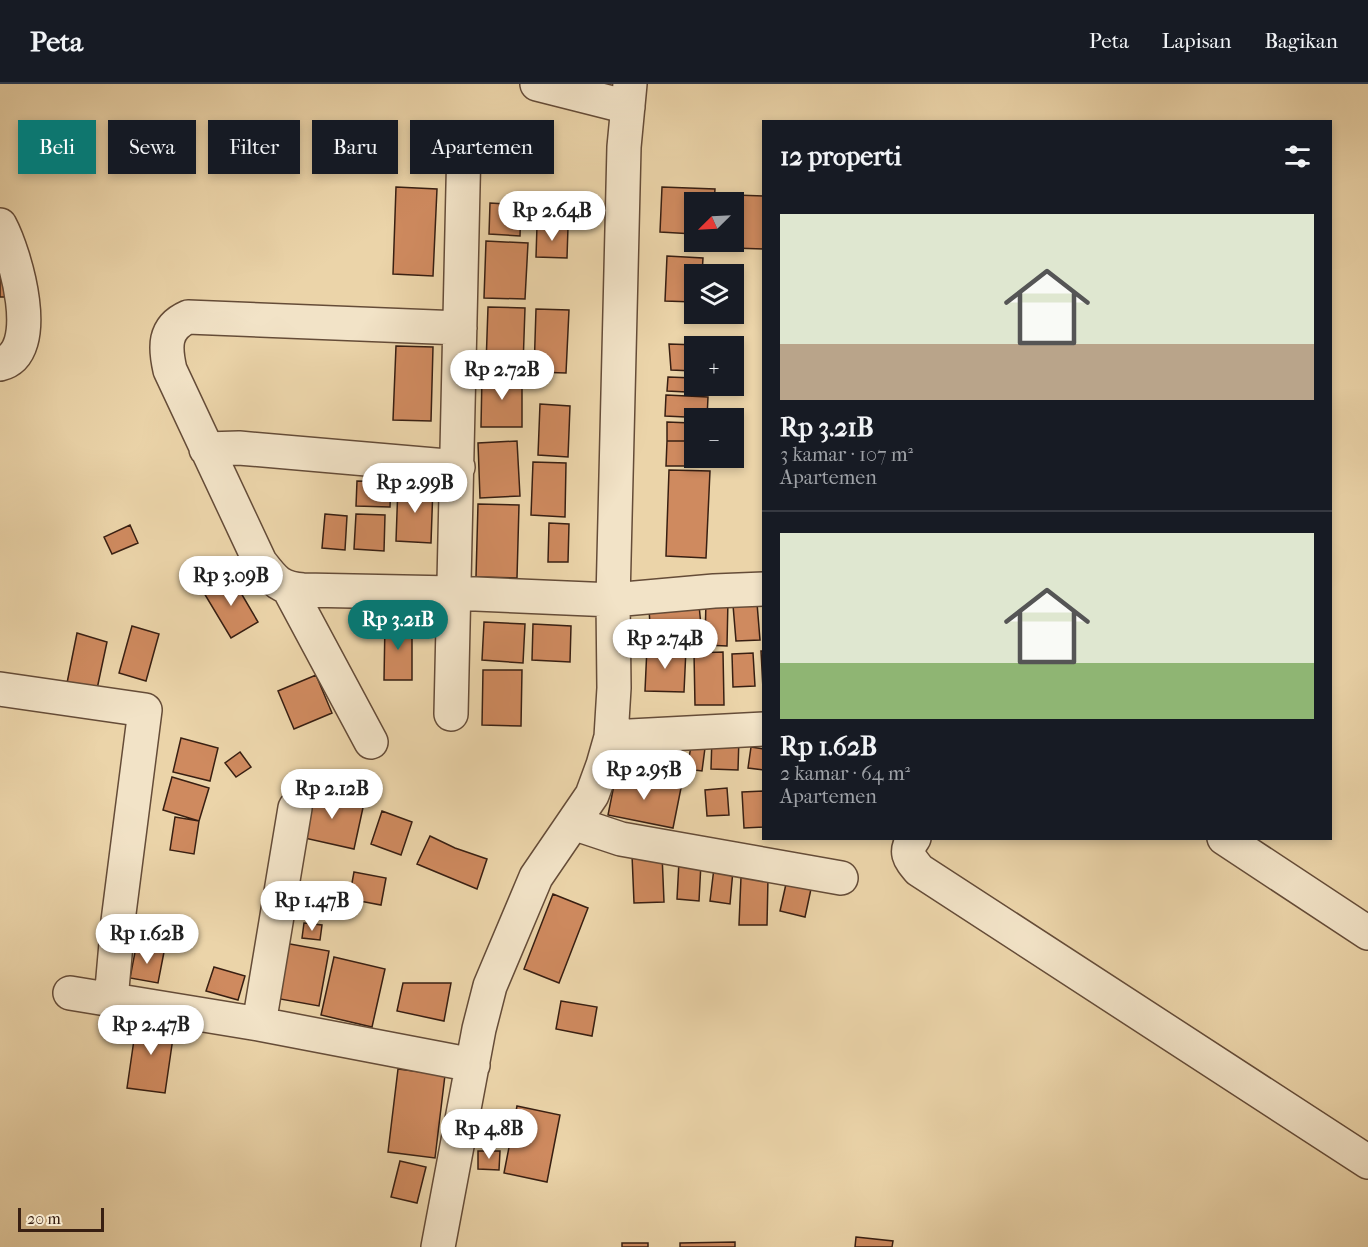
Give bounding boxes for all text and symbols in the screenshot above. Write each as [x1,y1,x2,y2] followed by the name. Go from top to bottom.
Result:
[30,25,83,58] text: Peta
[1089,29,1129,53] text: Peta
[1162,29,1231,53] text: Lapisan
[1264,29,1338,53] text: Bagikan
[18,120,96,174] chip: Beli
[108,120,196,174] chip: Sewa
[208,120,300,174] chip: Filter
[312,120,398,174] chip: Baru
[410,120,554,174] chip: Apartemen
[1281,140,1314,173] icon: filters
[780,141,901,172] text: 12 properti
[490,191,614,242] pin: Rp 2.64B
[684,192,744,252] north arrow
[684,192,744,468] map controls
[512,199,592,222] text: Rp 2.64B
[993,253,1101,361] icon: home
[684,264,744,324] button: layers
[684,336,744,396] button: +
[440,350,564,401] pin: Rp 2.72B
[464,358,540,381] text: Rp 2.72B
[684,408,744,468] button: −
[780,412,874,443] text: Rp 3.21B
[780,443,913,466] text: 3 kamar · 107 m²
[353,463,477,514] pin: Rp 2.99B
[780,466,877,489] text: Apartemen
[376,471,454,494] text: Rp 2.99B
[169,556,293,607] pin: Rp 3.09B
[193,564,269,587] text: Rp 3.09B
[993,572,1101,680] icon: home
[336,600,460,651] pin: Rp 3.21B
[362,608,434,631] text: Rp 3.21B
[603,619,727,670] pin: Rp 2.74B
[627,627,703,650] text: Rp 2.74B
[780,731,877,762] text: Rp 1.62B
[582,750,706,801] pin: Rp 2.95B
[606,758,682,781] text: Rp 2.95B
[780,762,910,785] text: 2 kamar · 64 m²
[270,769,394,820] pin: Rp 2.12B
[295,777,369,800] text: Rp 2.12B
[780,785,877,808] text: Apartemen
[250,881,374,932] pin: Rp 1.47B
[274,889,350,912] text: Rp 1.47B
[85,914,209,965] pin: Rp 1.62B
[110,922,184,945] text: Rp 1.62B
[89,1005,213,1056] pin: Rp 2.47B
[112,1013,190,1036] text: Rp 2.47B
[434,1109,544,1160] pin: Rp 4.8B
[455,1117,523,1140] text: Rp 4.8B
[18,1205,104,1232] scale bar
[27,1209,61,1228] text: 20 m

